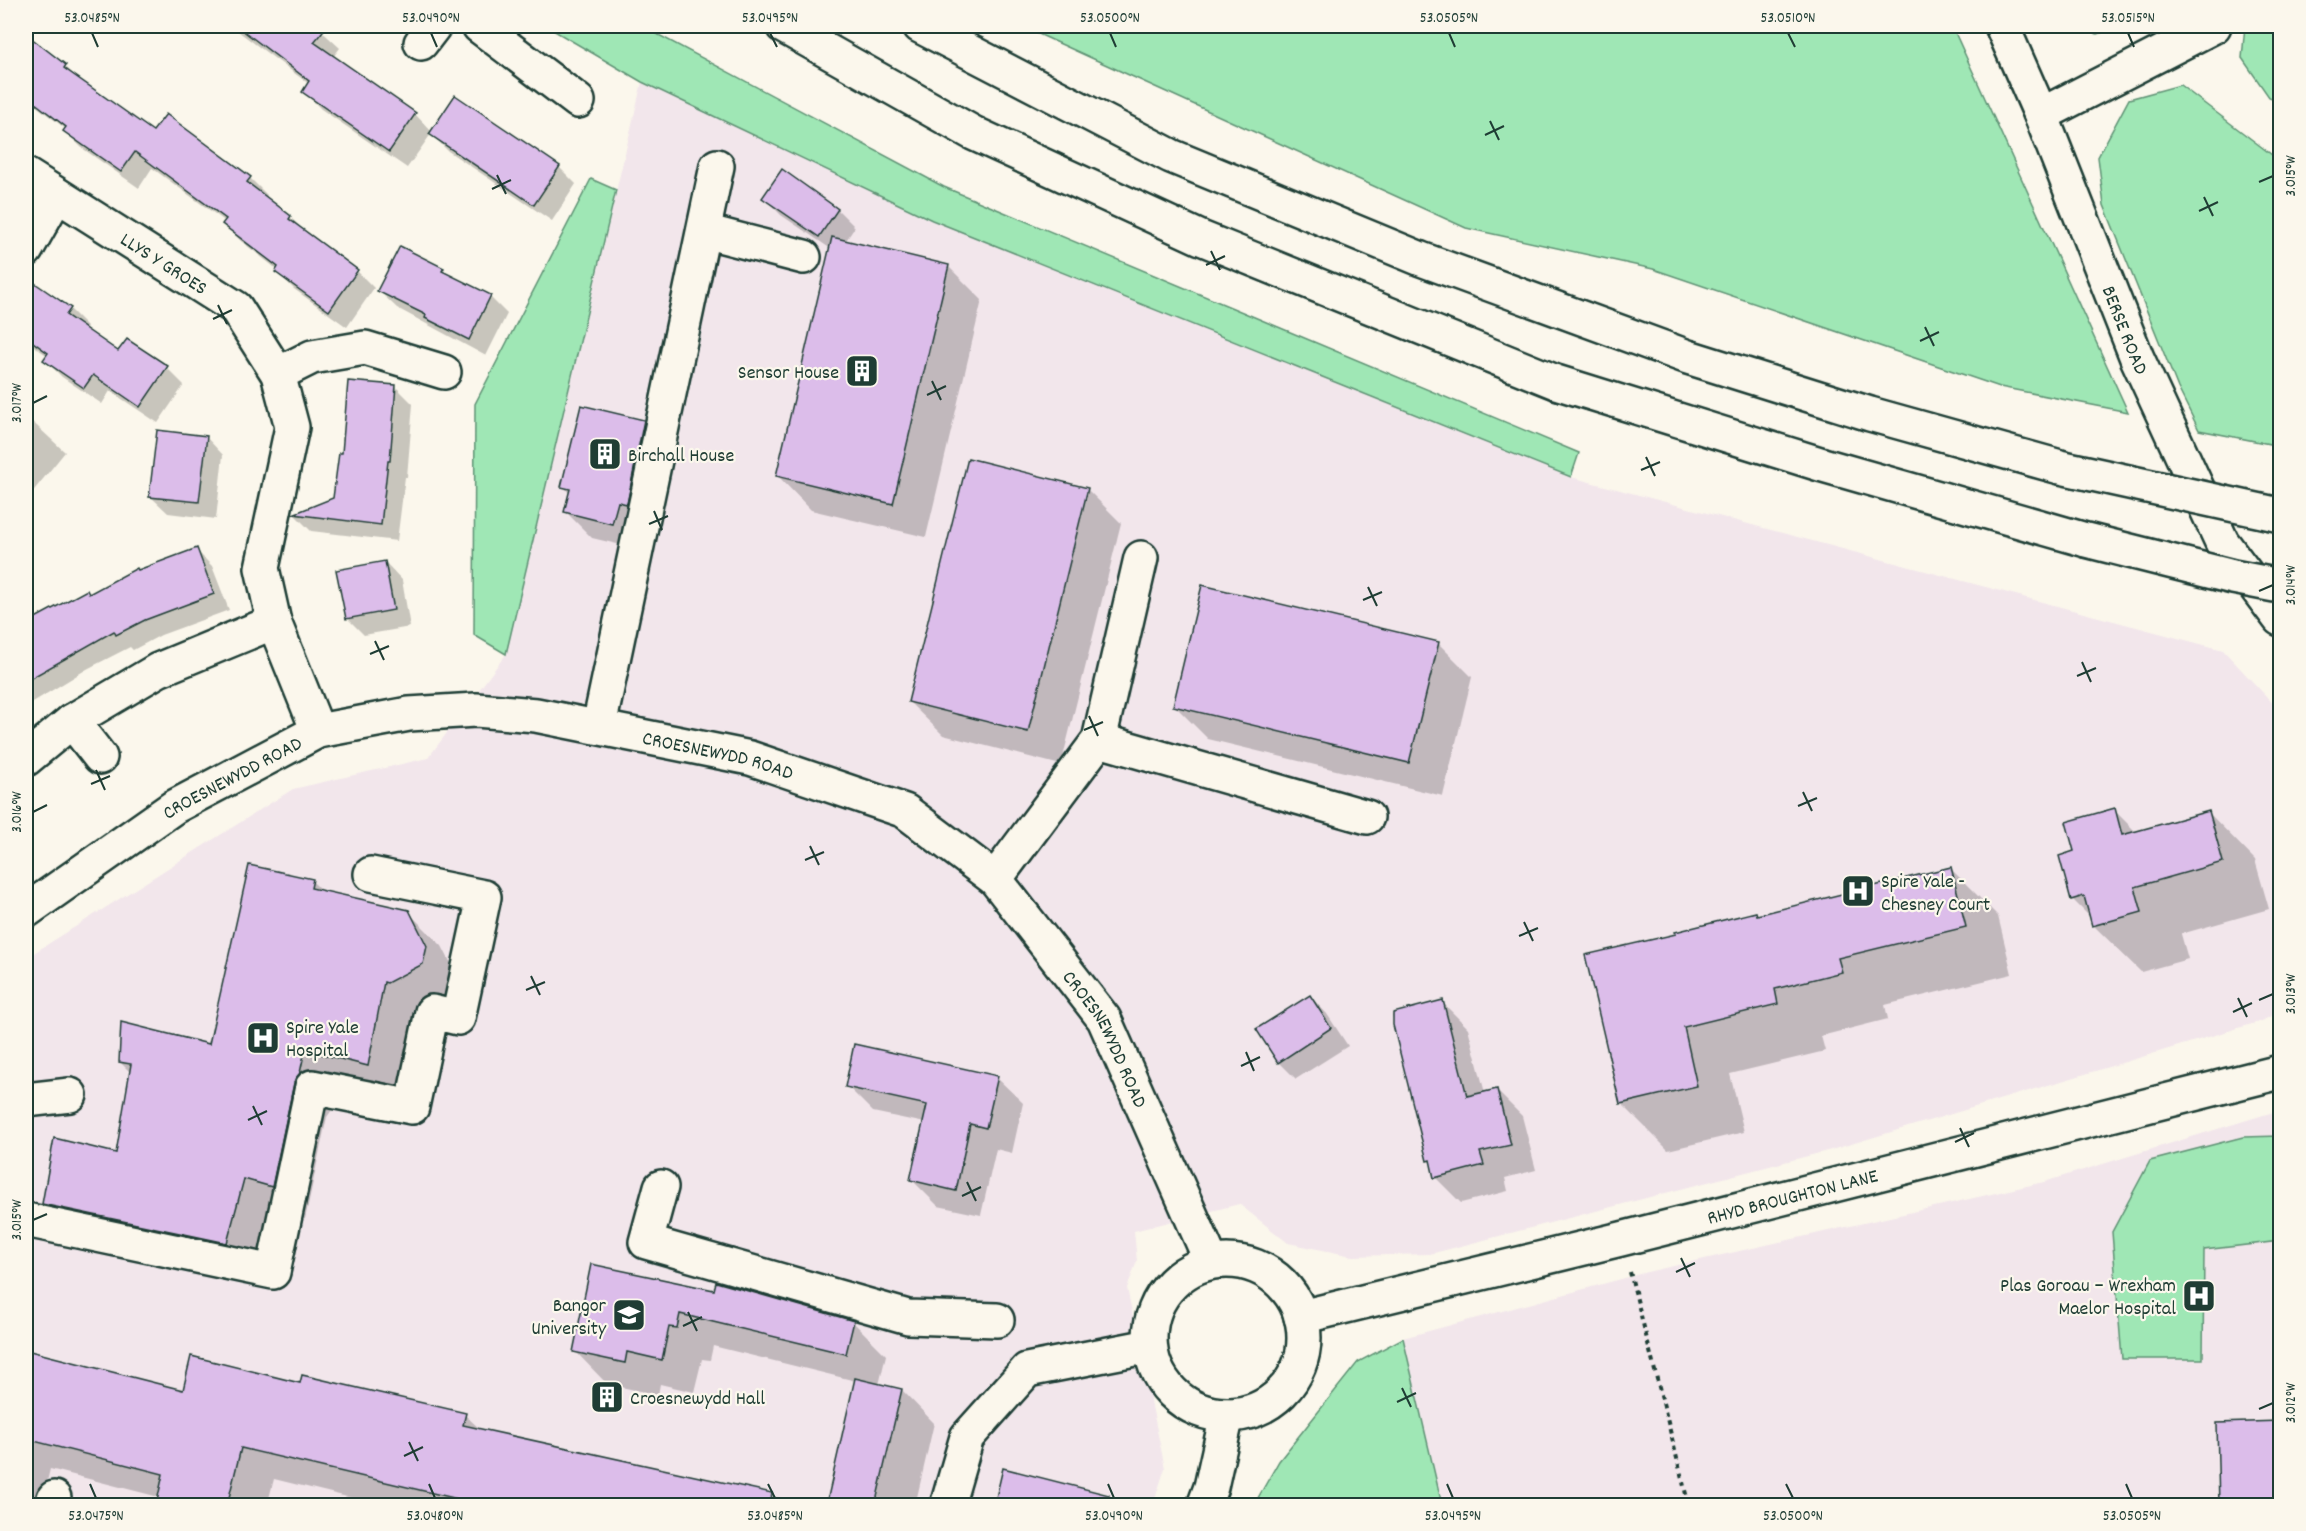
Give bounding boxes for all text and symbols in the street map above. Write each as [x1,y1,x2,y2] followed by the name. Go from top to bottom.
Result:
[64,8,120,30] text: 53.0485°N
[402,8,460,30] text: 53.0490°N
[742,8,798,30] text: 53.0495°N
[1080,8,1140,30] text: 53.0500°N
[1420,8,1478,30] text: 53.0505°N
[1761,8,1815,30] text: 53.0510°N
[2101,8,2155,30] text: 53.0515°N
[2281,155,2303,196] text: 3.015°W
[114,227,212,303] street label: LLYS Y GROES
[2093,282,2154,380] street label: BERSE ROAD
[844,353,880,389] building icon: Sensor House
[738,360,839,388] place label: Sensor House
[7,383,29,423] text: 3.017°W
[587,436,623,472] building icon: Birchall House
[628,443,734,471] place label: Birchall House
[2281,564,2303,605] text: 3.014°W
[640,726,797,789] street label: CROESNEWYDD ROAD
[158,731,308,828] street label: CROESNEWYDD ROAD
[7,791,29,833] text: 3.016°W
[1881,869,1990,920] place label: Spire Yale - Chesney Court
[1840,873,1876,909] hospital icon: Spire Yale - Chesney Court
[1054,966,1153,1113] street label: CROESNEWYDD ROAD
[2281,973,2303,1014] text: 3.013°W
[286,1015,359,1066] place label: Spire Yale Hospital
[245,1020,281,1056] hospital icon: Spire Yale Hospital
[1705,1163,1881,1234] street label: RHYD BROUGHTON LANE
[7,1199,29,1240] text: 3.015°W
[2000,1273,2176,1324] place label: Plas Goroau – Wrexham Maelor Hospital
[2181,1278,2217,1314] hospital icon: Plas Goroau – Wrexham Maelor Hospital
[531,1293,607,1344] place label: Bangor University
[611,1297,647,1333] school or university icon: Bangor University
[589,1379,625,1415] building icon: Croesnewydd Hall
[2281,1382,2303,1423] text: 3.012°W
[630,1386,765,1414] place label: Croesnewydd Hall
[68,1506,124,1528] text: 53.0475°N
[407,1506,463,1528] text: 53.0480°N
[747,1506,803,1528] text: 53.0485°N
[1085,1506,1143,1528] text: 53.0490°N
[1425,1506,1481,1528] text: 53.0495°N
[1763,1506,1823,1528] text: 53.0500°N
[2103,1506,2161,1528] text: 53.0505°N

